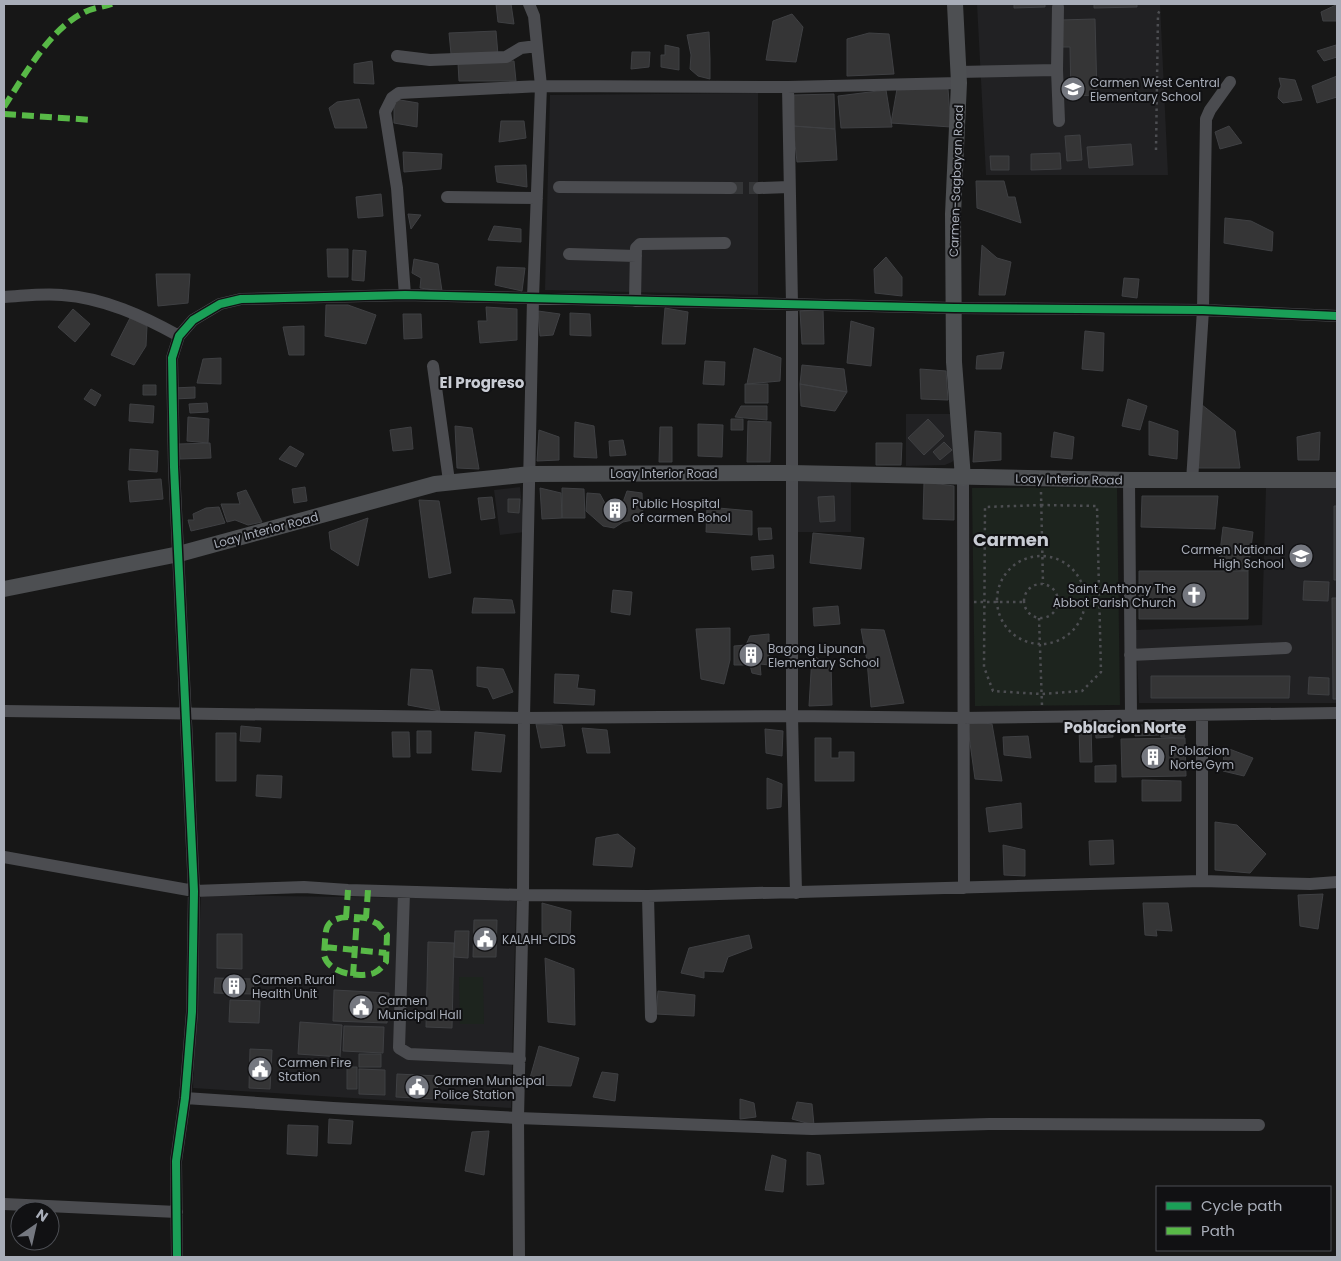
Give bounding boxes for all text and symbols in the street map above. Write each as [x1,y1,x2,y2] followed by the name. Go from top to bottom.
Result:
[1090,74,1220,105] place label: Carmen West Central Elementary School
[1060,76,1086,102] school or university icon: Carmen West Central Elementary School
[945,105,967,257] street label: Carmen-Sagbayan Road
[440,372,525,393] district label: El Progreso
[610,465,718,482] street label: Loay Interior Road
[1015,470,1123,488] street label: Loay Interior Road
[632,495,731,526] place label: Public Hospital of carmen Bohol
[602,497,628,523] building icon: Public Hospital of carmen Bohol
[212,508,320,552] street label: Loay Interior Road
[973,527,1049,552] district label: Carmen
[1181,541,1284,572] place label: Carmen National High School
[1288,543,1314,569] school or university icon: Carmen National High School
[1053,580,1176,611] place label: Saint Anthony The Abbot Parish Church
[1181,582,1207,608] church icon: Saint Anthony The Abbot Parish Church
[768,640,879,671] place label: Bagong Lipunan Elementary School
[738,642,764,668] building icon: Bagong Lipunan Elementary School
[1064,717,1186,738] district label: Poblacion Norte
[1170,742,1234,773] place label: Poblacion Norte Gym
[1140,744,1166,770] building icon: Poblacion Norte Gym
[472,926,498,952] public building icon: KALAHI-CIDS
[502,931,576,948] place label: KALAHI-CIDS
[252,971,335,1002] place label: Carmen Rural Health Unit
[221,973,247,999] building icon: Carmen Rural Health Unit
[378,992,462,1023] place label: Carmen Municipal Hall
[348,994,374,1020] public building icon: Carmen Municipal Hall
[278,1054,351,1085] place label: Carmen Fire Station
[247,1056,273,1082] public building icon: Carmen Fire Station
[434,1072,545,1103] place label: Carmen Municipal Police Station
[404,1074,430,1100] public building icon: Carmen Municipal Police Station
[1156,1186,1331,1251] legend
[1201,1195,1282,1216] text: Cycle path
[10,1201,60,1251] north arrow
[32,1204,52,1226] text: N
[1201,1220,1235,1241] text: Path

